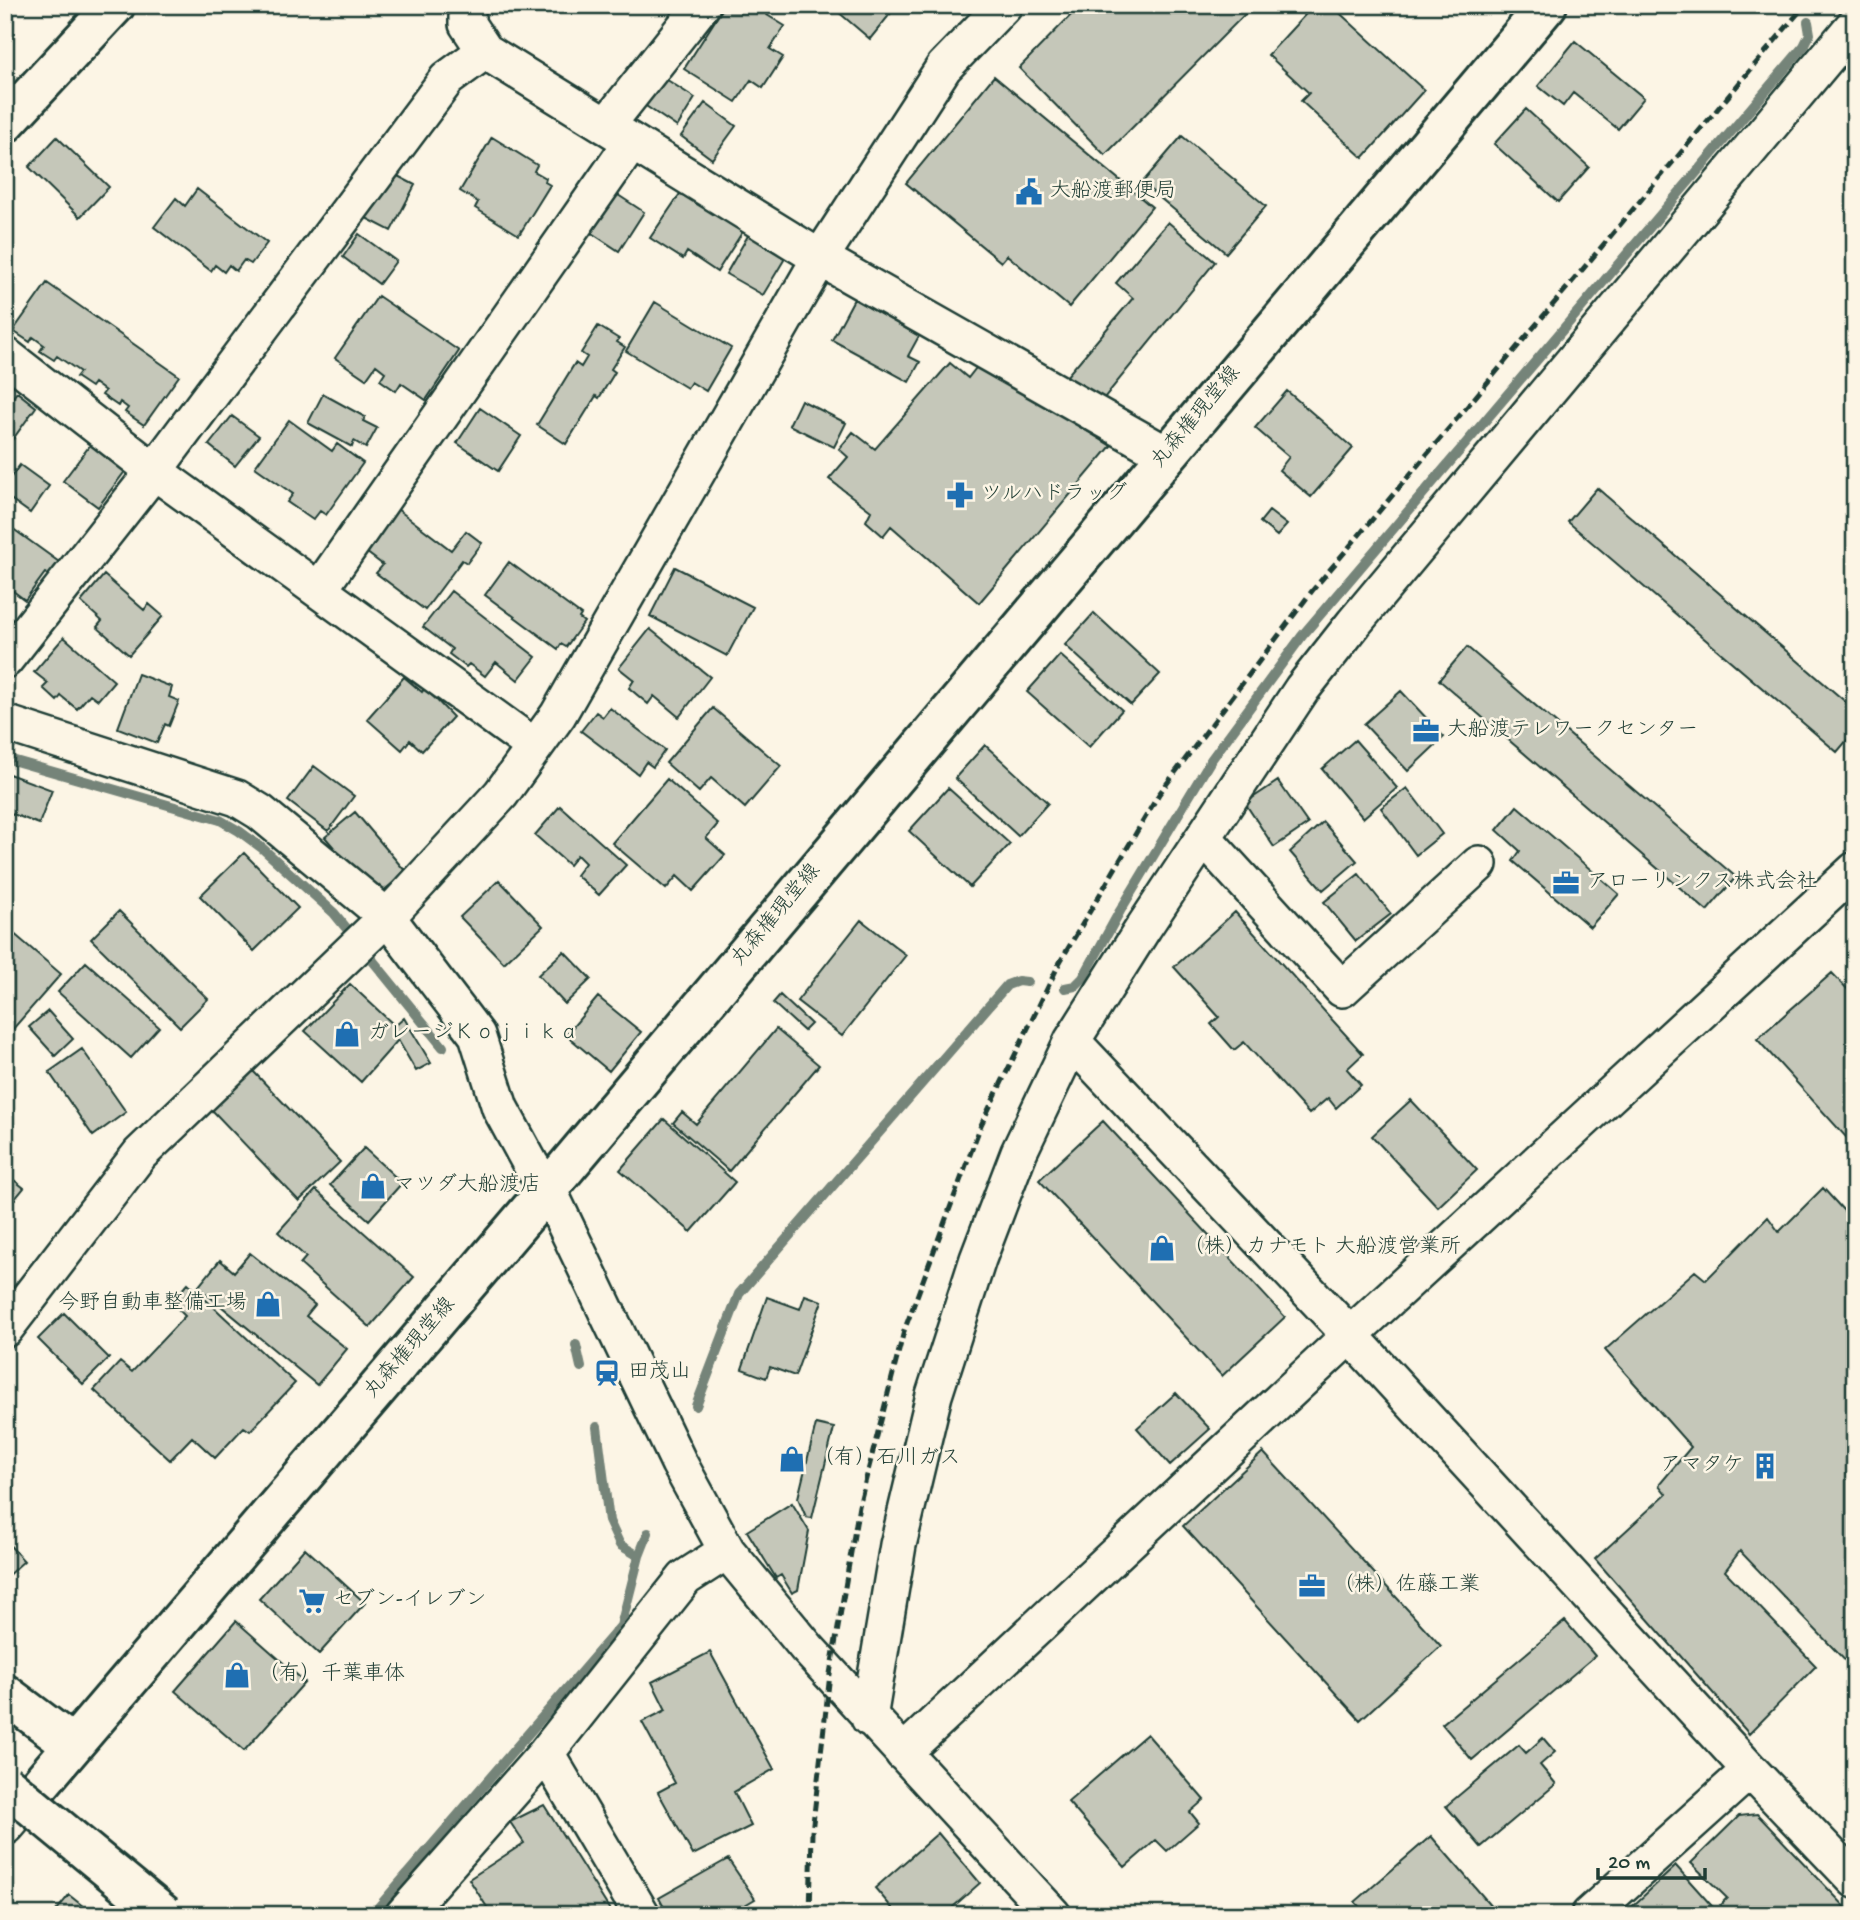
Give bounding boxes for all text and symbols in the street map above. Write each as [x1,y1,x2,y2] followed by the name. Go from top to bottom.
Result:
[1014,177,1044,207] public building icon: 大船渡郵便局
[1050,179,1176,205] place label: 大船渡郵便局
[1145,360,1247,474] street label: 丸森権現堂線
[945,480,975,510] pharmacy icon: ツルハドラッグ
[981,482,1127,508] place label: ツルハドラッグ
[1411,716,1441,746] office icon: 大船渡テレワークセンター
[1447,718,1698,744] place label: 大船渡テレワークセンター
[725,858,827,972] street label: 丸森権現堂線
[1551,868,1581,898] office icon: アローリンクス株式会社
[1587,869,1818,896] place label: アローリンクス株式会社
[332,1019,362,1049] shop icon: ガレージＫｏｊｉｋａ
[368,1022,579,1047] place label: ガレージＫｏｊｉｋａ
[358,1171,388,1201] shop icon: マツダ大船渡店
[394,1172,541,1199] place label: マツダ大船渡店
[1147,1233,1177,1263] shop icon: （株）カナモト 大船渡営業所
[1183,1235,1461,1261] place label: （株）カナモト 大船渡営業所
[253,1289,283,1319] shop icon: 今野自動車整備工場
[58,1290,247,1317] place label: 今野自動車整備工場
[359,1292,462,1405] street label: 丸森権現堂線
[592,1358,622,1388] station icon: 田茂山
[628,1360,691,1386] place label: 田茂山
[777,1444,807,1474] shop icon: （有）石川ガス
[813,1445,960,1472] place label: （有）石川ガス
[1750,1451,1780,1481] building icon: アマタケ
[1660,1454,1744,1479] place label: アマタケ
[1297,1571,1327,1601] office icon: （株）佐藤工業
[1333,1572,1480,1599] place label: （株）佐藤工業
[297,1586,327,1616] supermarket icon: セブン-イレブン
[333,1588,487,1614] place label: セブン-イレブン
[222,1660,252,1690] shop icon: （有）千葉車体
[258,1661,405,1688] place label: （有）千葉車体
[1598,1836,1704,1880] scale bar
[1608,1852,1650,1877] text: 20 m

